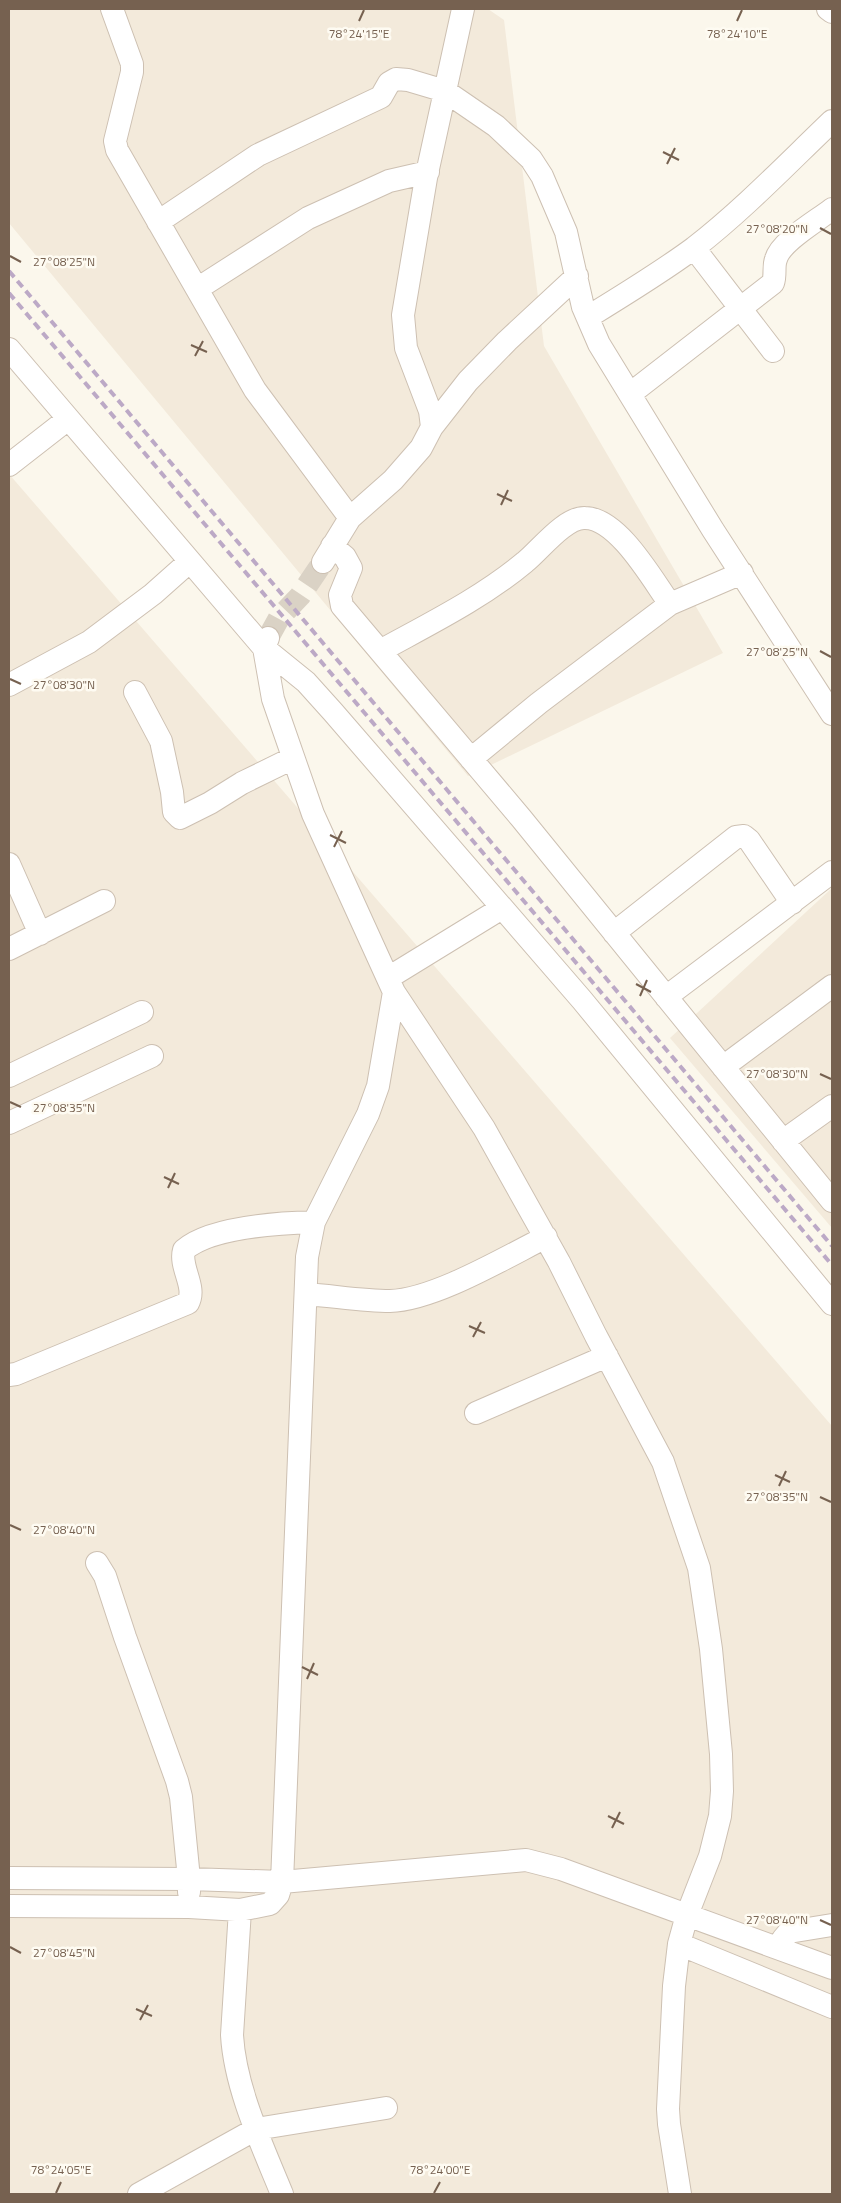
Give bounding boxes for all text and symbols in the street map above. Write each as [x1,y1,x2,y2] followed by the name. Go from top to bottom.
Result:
[329,24,390,43] text: 78°24'15"E
[707,24,768,43] text: 78°24'10"E
[746,219,808,238] text: 27°08'20"N
[33,252,95,271] text: 27°08'25"N
[746,642,808,661] text: 27°08'25"N
[33,675,95,694] text: 27°08'30"N
[746,1064,808,1083] text: 27°08'30"N
[33,1098,95,1117] text: 27°08'35"N
[746,1487,808,1506] text: 27°08'35"N
[33,1520,95,1539] text: 27°08'40"N
[746,1910,808,1929] text: 27°08'40"N
[33,1943,95,1962] text: 27°08'45"N
[31,2160,92,2179] text: 78°24'05"E
[410,2160,471,2179] text: 78°24'00"E

